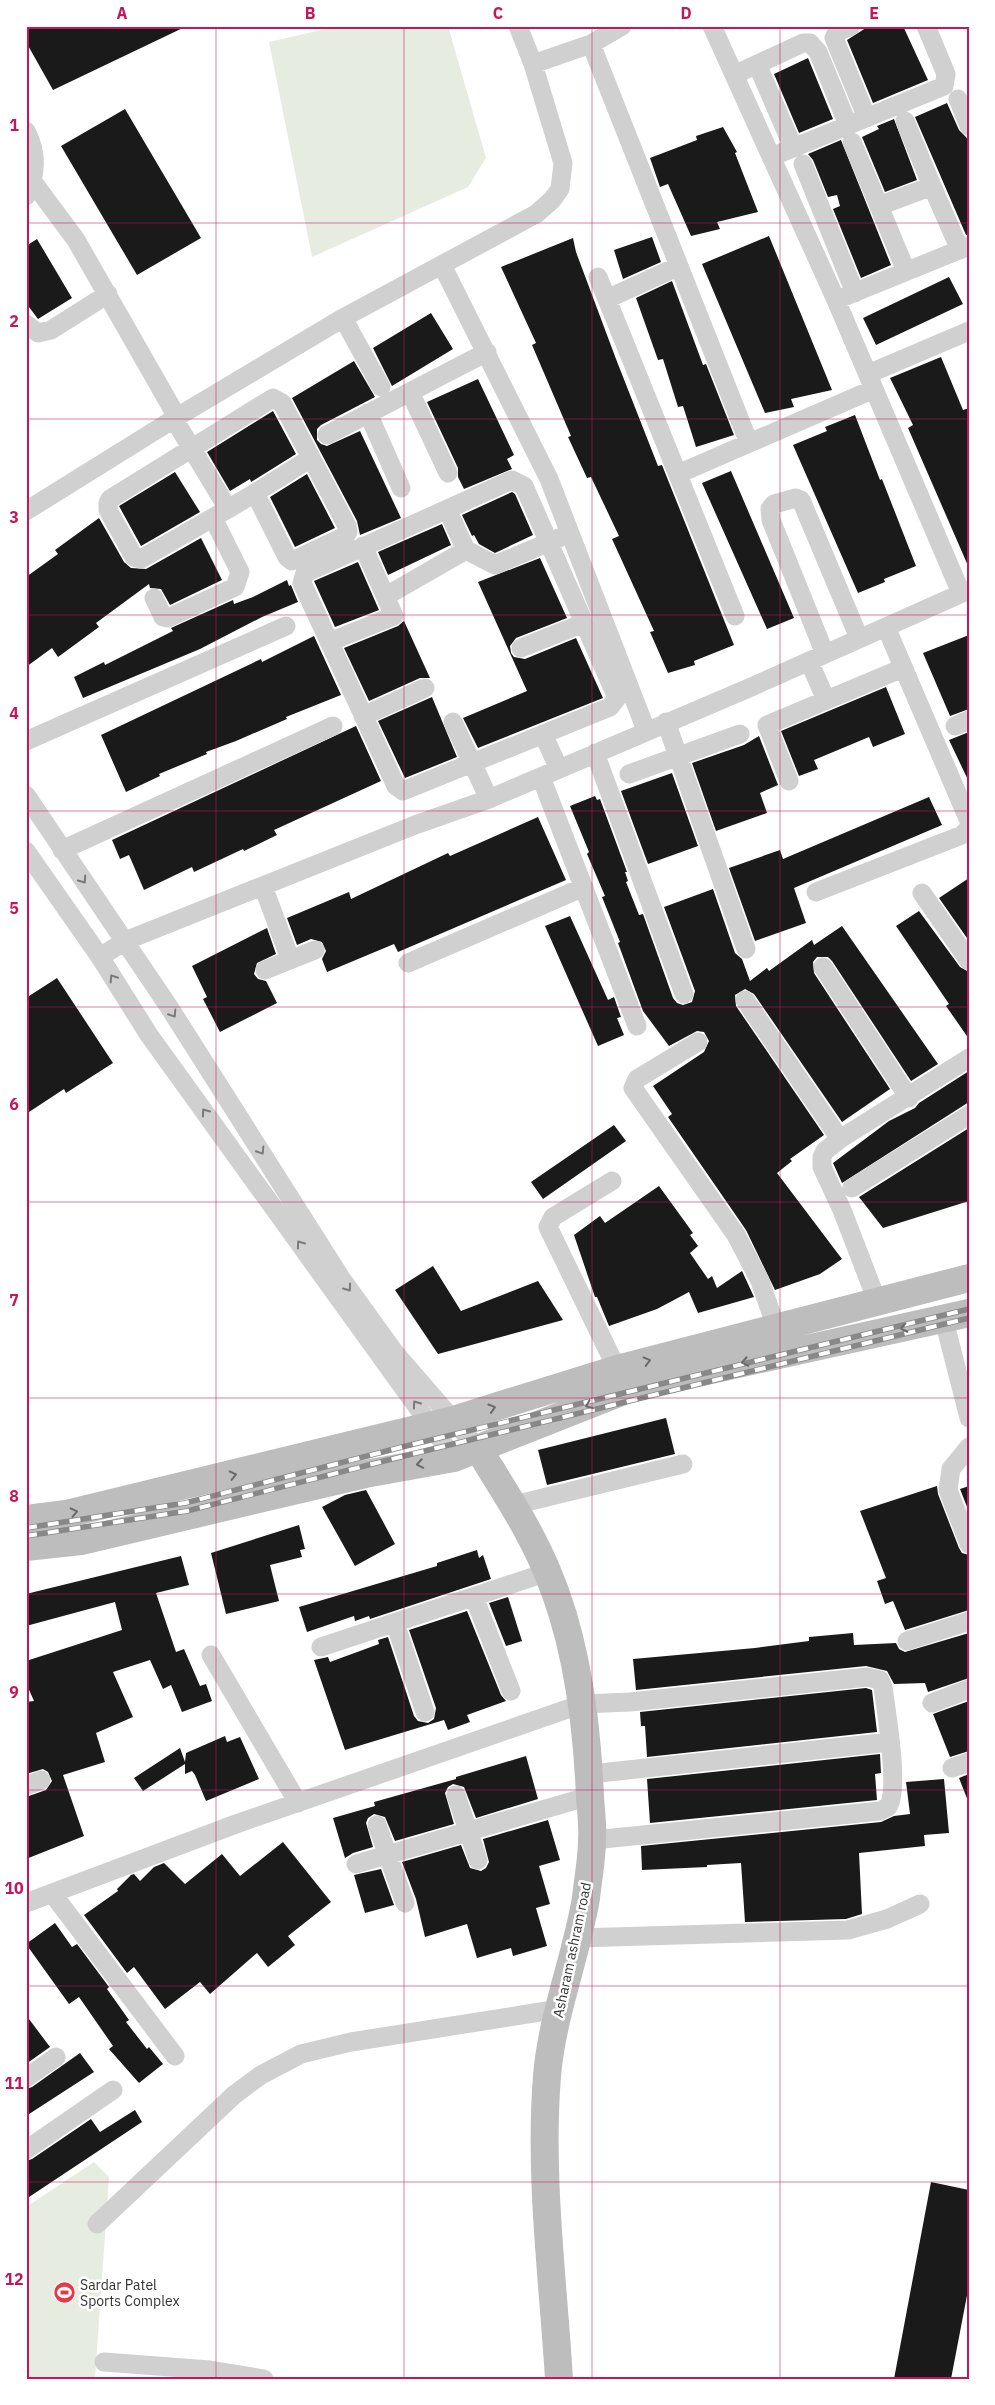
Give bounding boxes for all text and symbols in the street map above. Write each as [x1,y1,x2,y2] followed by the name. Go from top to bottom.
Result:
[117,3,128,23] text: A
[305,3,316,23] text: B
[493,3,503,23] text: C
[680,3,692,23] text: D
[869,3,879,23] text: E
[9,115,19,135] text: 1
[9,311,19,331] text: 2
[9,507,19,527] text: 3
[9,703,19,723] text: 4
[77,874,86,883] one-way arrow
[9,898,19,918] text: 5
[110,975,120,984] one-way arrow
[167,1009,177,1018] one-way arrow
[9,1094,19,1114] text: 6
[202,1108,211,1118] one-way arrow
[254,1146,264,1155] one-way arrow
[297,1240,306,1250] one-way arrow
[343,1282,351,1291] one-way arrow
[9,1290,19,1310] text: 7
[900,1322,909,1333] one-way arrow
[643,1357,651,1367] one-way arrow
[741,1357,750,1367] one-way arrow
[585,1399,594,1409] one-way arrow
[413,1400,422,1410] one-way arrow
[487,1404,495,1414] one-way arrow
[415,1459,424,1469] one-way arrow
[228,1470,237,1481] one-way arrow
[9,1486,19,1506] text: 8
[70,1507,79,1518] one-way arrow
[9,1682,19,1702] text: 9
[4,1878,24,1898] text: 10
[549,1881,595,2019] street label: Asharam ashram road
[4,2073,24,2093] text: 11
[4,2269,24,2289] text: 12
[80,2276,180,2310] place label: Sardar Patel Sports Complex
[52,2281,76,2305] sports icon: Sardar Patel Sports Complex

